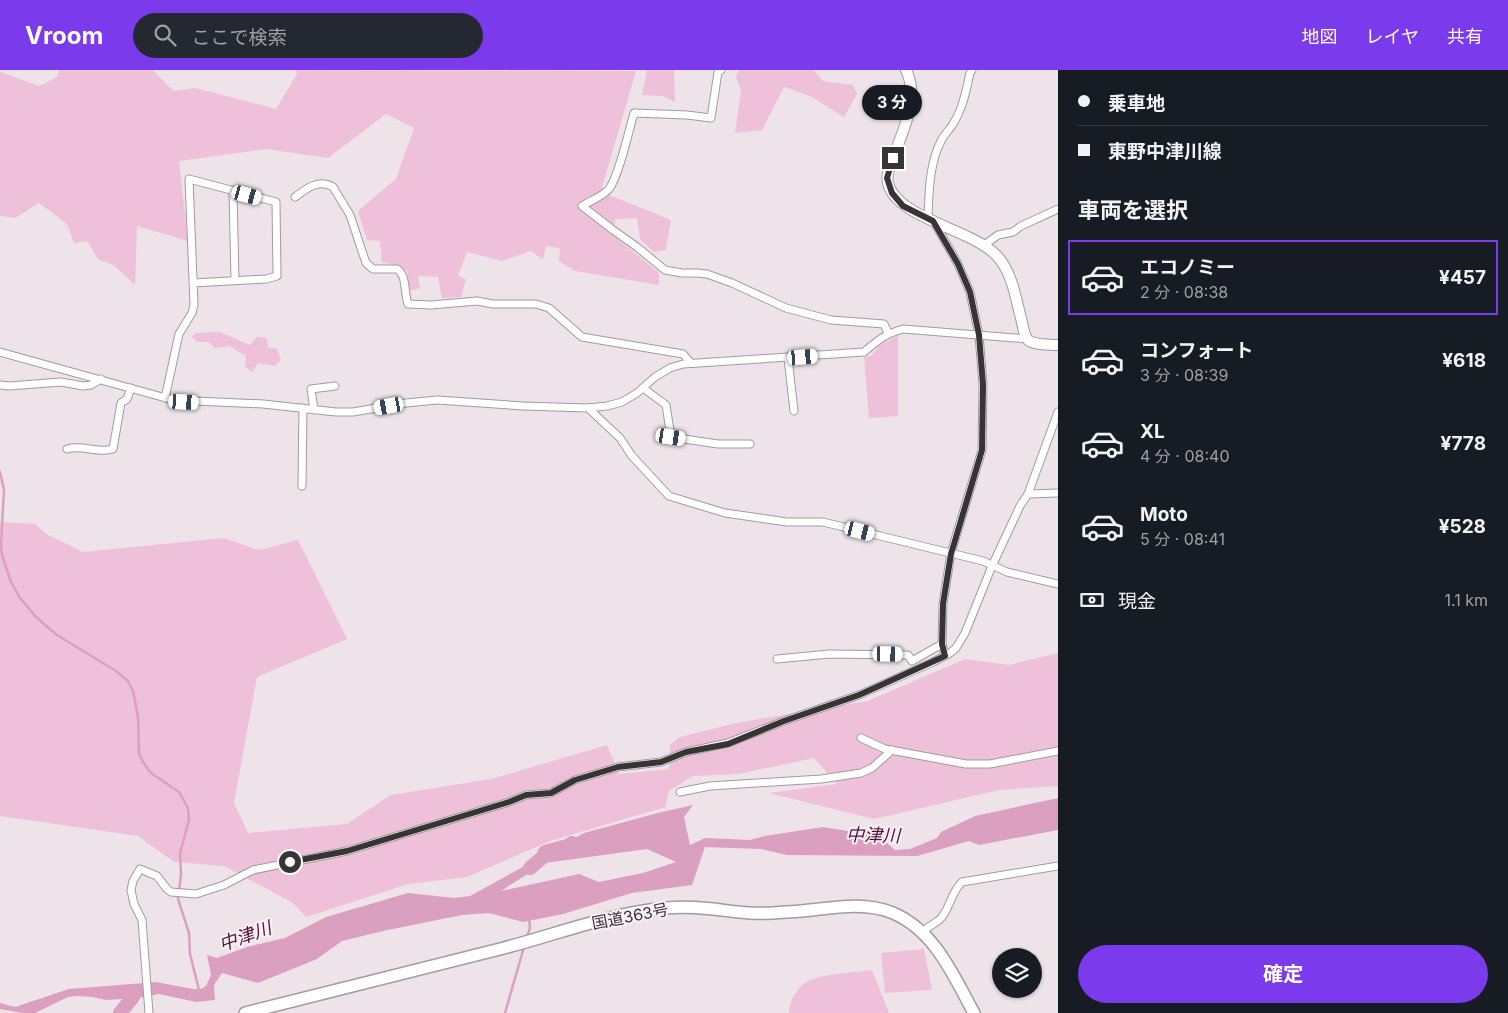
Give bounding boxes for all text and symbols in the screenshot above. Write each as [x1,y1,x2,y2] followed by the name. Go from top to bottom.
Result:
[133,13,483,58] search box
[25,21,103,50] text: Vroom
[151,21,179,49] icon: search
[191,26,286,49] text: ここで検索
[1302,26,1338,47] text: 地図
[1366,26,1419,47] text: レイヤ
[1447,26,1483,47] text: 共有
[863,86,923,121] callout: 3 分
[877,92,907,112] text: 3 分
[1108,92,1165,115] text: 乗車地
[1108,140,1222,163] text: 東野中津川線
[882,147,904,169] route end
[230,184,263,206] car
[1078,197,1188,223] text: 車両を選択
[1080,255,1125,300] icon: car
[1140,256,1235,279] text: エコノミー
[1439,266,1486,289] text: ¥457
[1140,282,1228,302] text: 2 分 · 08:38
[1080,338,1125,383] icon: car
[1140,339,1253,362] text: コンフォート
[787,348,818,366] car
[1442,349,1486,372] text: ¥618
[1140,365,1228,385] text: 3 分 · 08:39
[168,394,199,410] car
[372,396,405,416] car
[1140,420,1165,443] text: XL
[1080,421,1125,466] icon: car
[655,427,686,447] car
[1441,432,1486,455] text: ¥778
[1140,446,1229,466] text: 4 分 · 08:40
[1140,503,1188,526] text: Moto
[1080,504,1125,549] icon: car
[1439,515,1486,538] text: ¥528
[843,520,876,542] car
[1140,529,1225,549] text: 5 分 · 08:41
[1078,586,1106,614] icon: cash
[1118,590,1156,613] text: 現金
[1444,590,1488,610] text: 1.1 km
[872,646,903,662] car
[846,824,902,846] water label: 中津川
[279,851,301,873] route start
[590,899,670,933] street label: 国道363号
[216,916,276,955] water label: 中津川
[1078,945,1488,1003] button: 確定
[992,948,1042,998] map controls
[992,948,1042,998] button: layers

